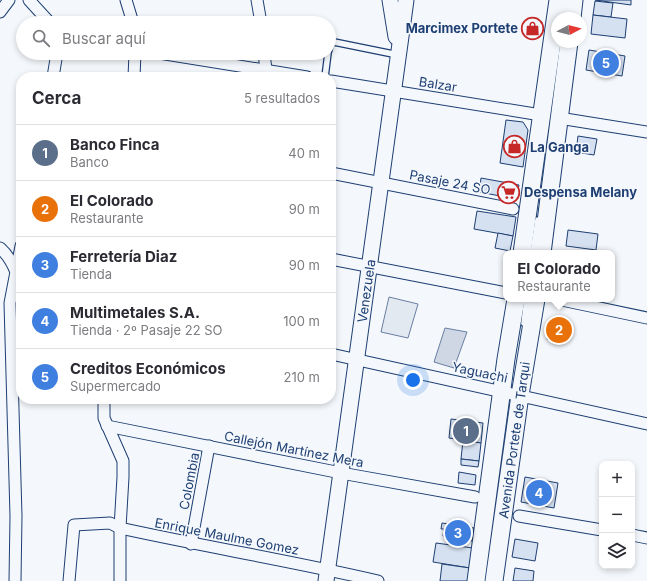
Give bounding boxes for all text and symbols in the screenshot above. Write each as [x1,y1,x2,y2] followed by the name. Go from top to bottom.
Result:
[551,12,587,48] north arrow
[520,15,546,41] shop icon: Marcimex Portete
[16,16,336,60] search box
[406,20,518,36] place label: Marcimex Portete
[30,27,52,49] icon: search
[62,29,146,48] text: Buscar aquí
[593,48,619,78] pin: 5
[418,73,458,95] street label: Balzar
[32,88,81,108] text: Cerca
[244,90,320,106] text: 5 resultados
[501,134,527,160] shop icon: La Ganga
[70,135,159,154] text: Banco Finca
[530,139,589,155] place label: La Ganga
[42,145,48,161] text: 1
[288,145,320,161] text: 40 m
[70,154,109,170] text: Banco
[408,166,492,198] street label: Pasaje 24 SO
[496,179,522,205] supermarket icon: Despensa Melany
[524,184,637,200] place label: Despensa Melany
[70,191,154,210] text: El Colorado
[41,201,49,217] text: 2
[289,201,320,217] text: 90 m
[70,210,144,226] text: Restaurante
[70,247,177,266] text: Ferretería Diaz
[503,250,615,302] popup
[41,257,49,273] text: 3
[289,257,320,273] text: 90 m
[354,258,378,324] street label: Venezuela
[517,259,601,278] text: El Colorado
[70,266,112,282] text: Tienda
[517,278,591,294] text: Restaurante
[70,303,200,322] text: Multimetales S.A.
[41,313,49,329] text: 4
[283,313,320,329] text: 100 m
[546,315,572,345] pin: 2
[70,322,223,338] text: Tienda · 2º Pasaje 22 SO
[451,358,509,386] street label: Yaguachi
[70,359,226,378] text: Creditos Económicos
[495,361,533,519] street label: Avenida Portete de Tarqui
[41,369,49,385] text: 5
[284,369,320,385] text: 210 m
[403,370,423,390] your location
[70,378,161,394] text: Supermercado
[453,416,479,446] pin: 1
[223,428,365,470] street label: Callejón Martínez Mera
[176,451,202,511] street label: Colombia
[599,461,635,569] map controls
[599,461,635,497] button: +
[526,478,552,508] pin: 4
[599,497,635,533] button: −
[154,514,300,558] street label: Enrique Maulme Gomez
[445,518,471,548] pin: 3
[599,533,635,569] button: layers

